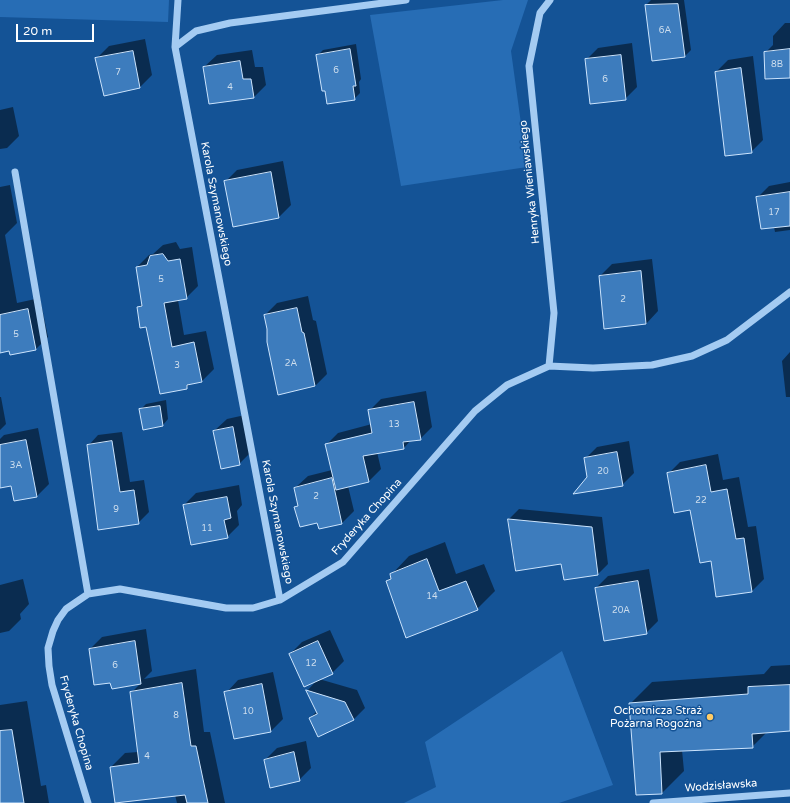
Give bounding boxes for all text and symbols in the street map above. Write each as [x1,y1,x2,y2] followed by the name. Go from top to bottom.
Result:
[18,16,96,42] scale bar
[23,24,52,38] text: 20 m
[659,26,671,36] house number: 6A
[771,60,783,70] house number: 8B
[333,66,339,76] house number: 6
[115,68,121,78] house number: 7
[602,75,608,85] house number: 6
[227,83,233,93] house number: 4
[517,120,543,244] street label: Henryka Wieniawskiego
[197,141,235,267] street label: Karola Szymanowskiego
[768,208,780,218] house number: 17
[158,275,164,285] house number: 5
[620,295,626,305] house number: 2
[13,330,19,340] house number: 5
[285,359,297,369] house number: 2A
[174,361,180,371] house number: 3
[388,420,400,430] house number: 13
[258,459,296,585] street label: Karola Szymanowskiego
[10,461,22,471] house number: 3A
[597,467,609,477] house number: 20
[329,476,405,558] street label: Fryderyka Chopina
[313,492,319,502] house number: 2
[695,496,707,506] house number: 22
[113,505,119,515] house number: 9
[201,524,213,534] house number: 11
[426,592,438,602] house number: 14
[612,606,630,616] house number: 20A
[305,659,317,669] house number: 12
[112,661,118,671] house number: 6
[56,674,96,772] street label: Fryderyka Chopina
[610,704,702,730] place label: Ochotnicza Straż Pożarna Rogoźna
[242,707,254,717] house number: 10
[173,711,179,721] house number: 8
[705,712,715,722] marker: Ochotnicza Straż Pożarna Rogoźna
[144,752,150,762] house number: 4
[684,777,758,795] street label: Wodzisławska

